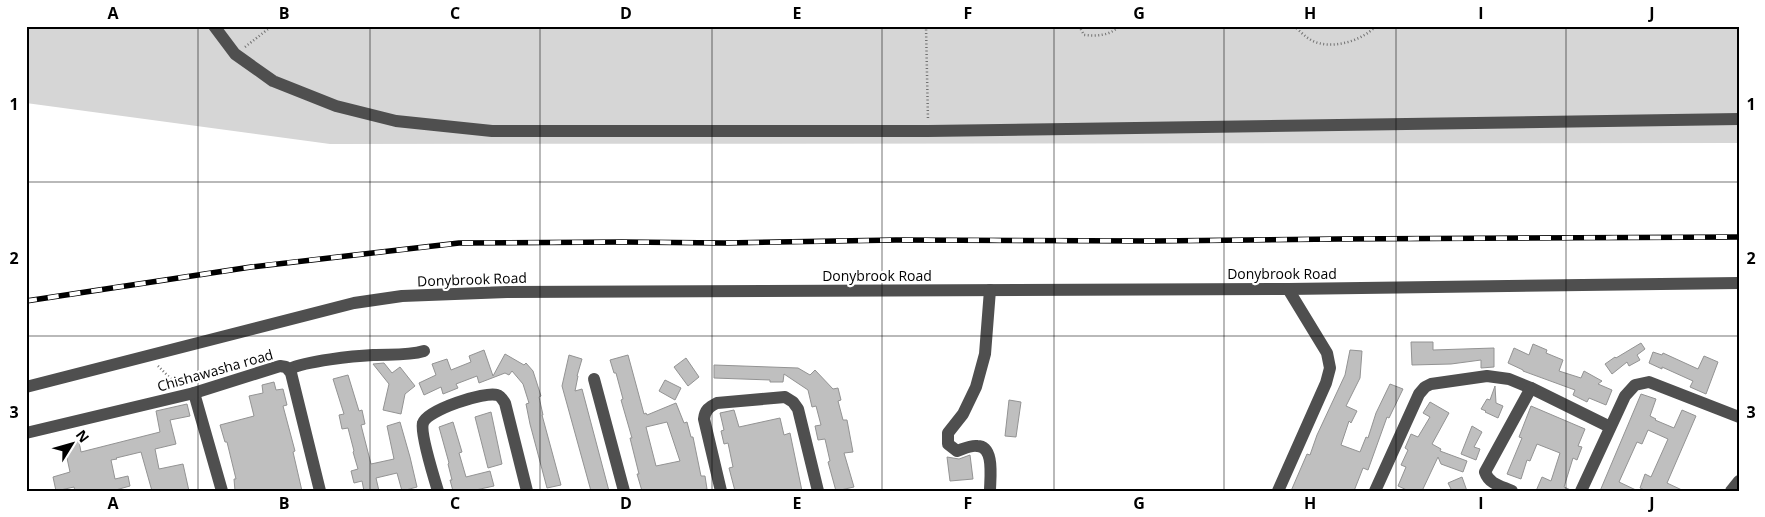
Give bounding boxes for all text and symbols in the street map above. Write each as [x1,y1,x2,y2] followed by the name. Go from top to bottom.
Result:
[107,2,119,24] text: A
[279,2,289,24] text: B
[450,2,460,24] text: C
[620,2,632,24] text: D
[793,2,802,24] text: E
[964,2,972,24] text: F
[1133,2,1145,24] text: G
[1304,2,1316,24] text: H
[1478,2,1484,24] text: I
[1647,2,1655,24] text: J
[9,93,19,115] text: 1
[1746,93,1756,115] text: 1
[9,247,19,269] text: 2
[1746,247,1756,269] text: 2
[1227,264,1337,283] street label: Donybrook Road
[822,266,932,285] street label: Donybrook Road
[417,268,527,290] street label: Donybrook Road
[155,344,275,396] street label: Chishawasha road
[9,401,19,423] text: 3
[1746,401,1756,423] text: 3
[48,420,98,470] north arrow
[72,426,94,446] text: N
[107,492,119,514] text: A
[279,492,289,514] text: B
[450,492,460,514] text: C
[620,492,632,514] text: D
[793,492,802,514] text: E
[964,492,972,514] text: F
[1133,492,1145,514] text: G
[1304,492,1316,514] text: H
[1478,492,1484,514] text: I
[1647,492,1655,514] text: J

